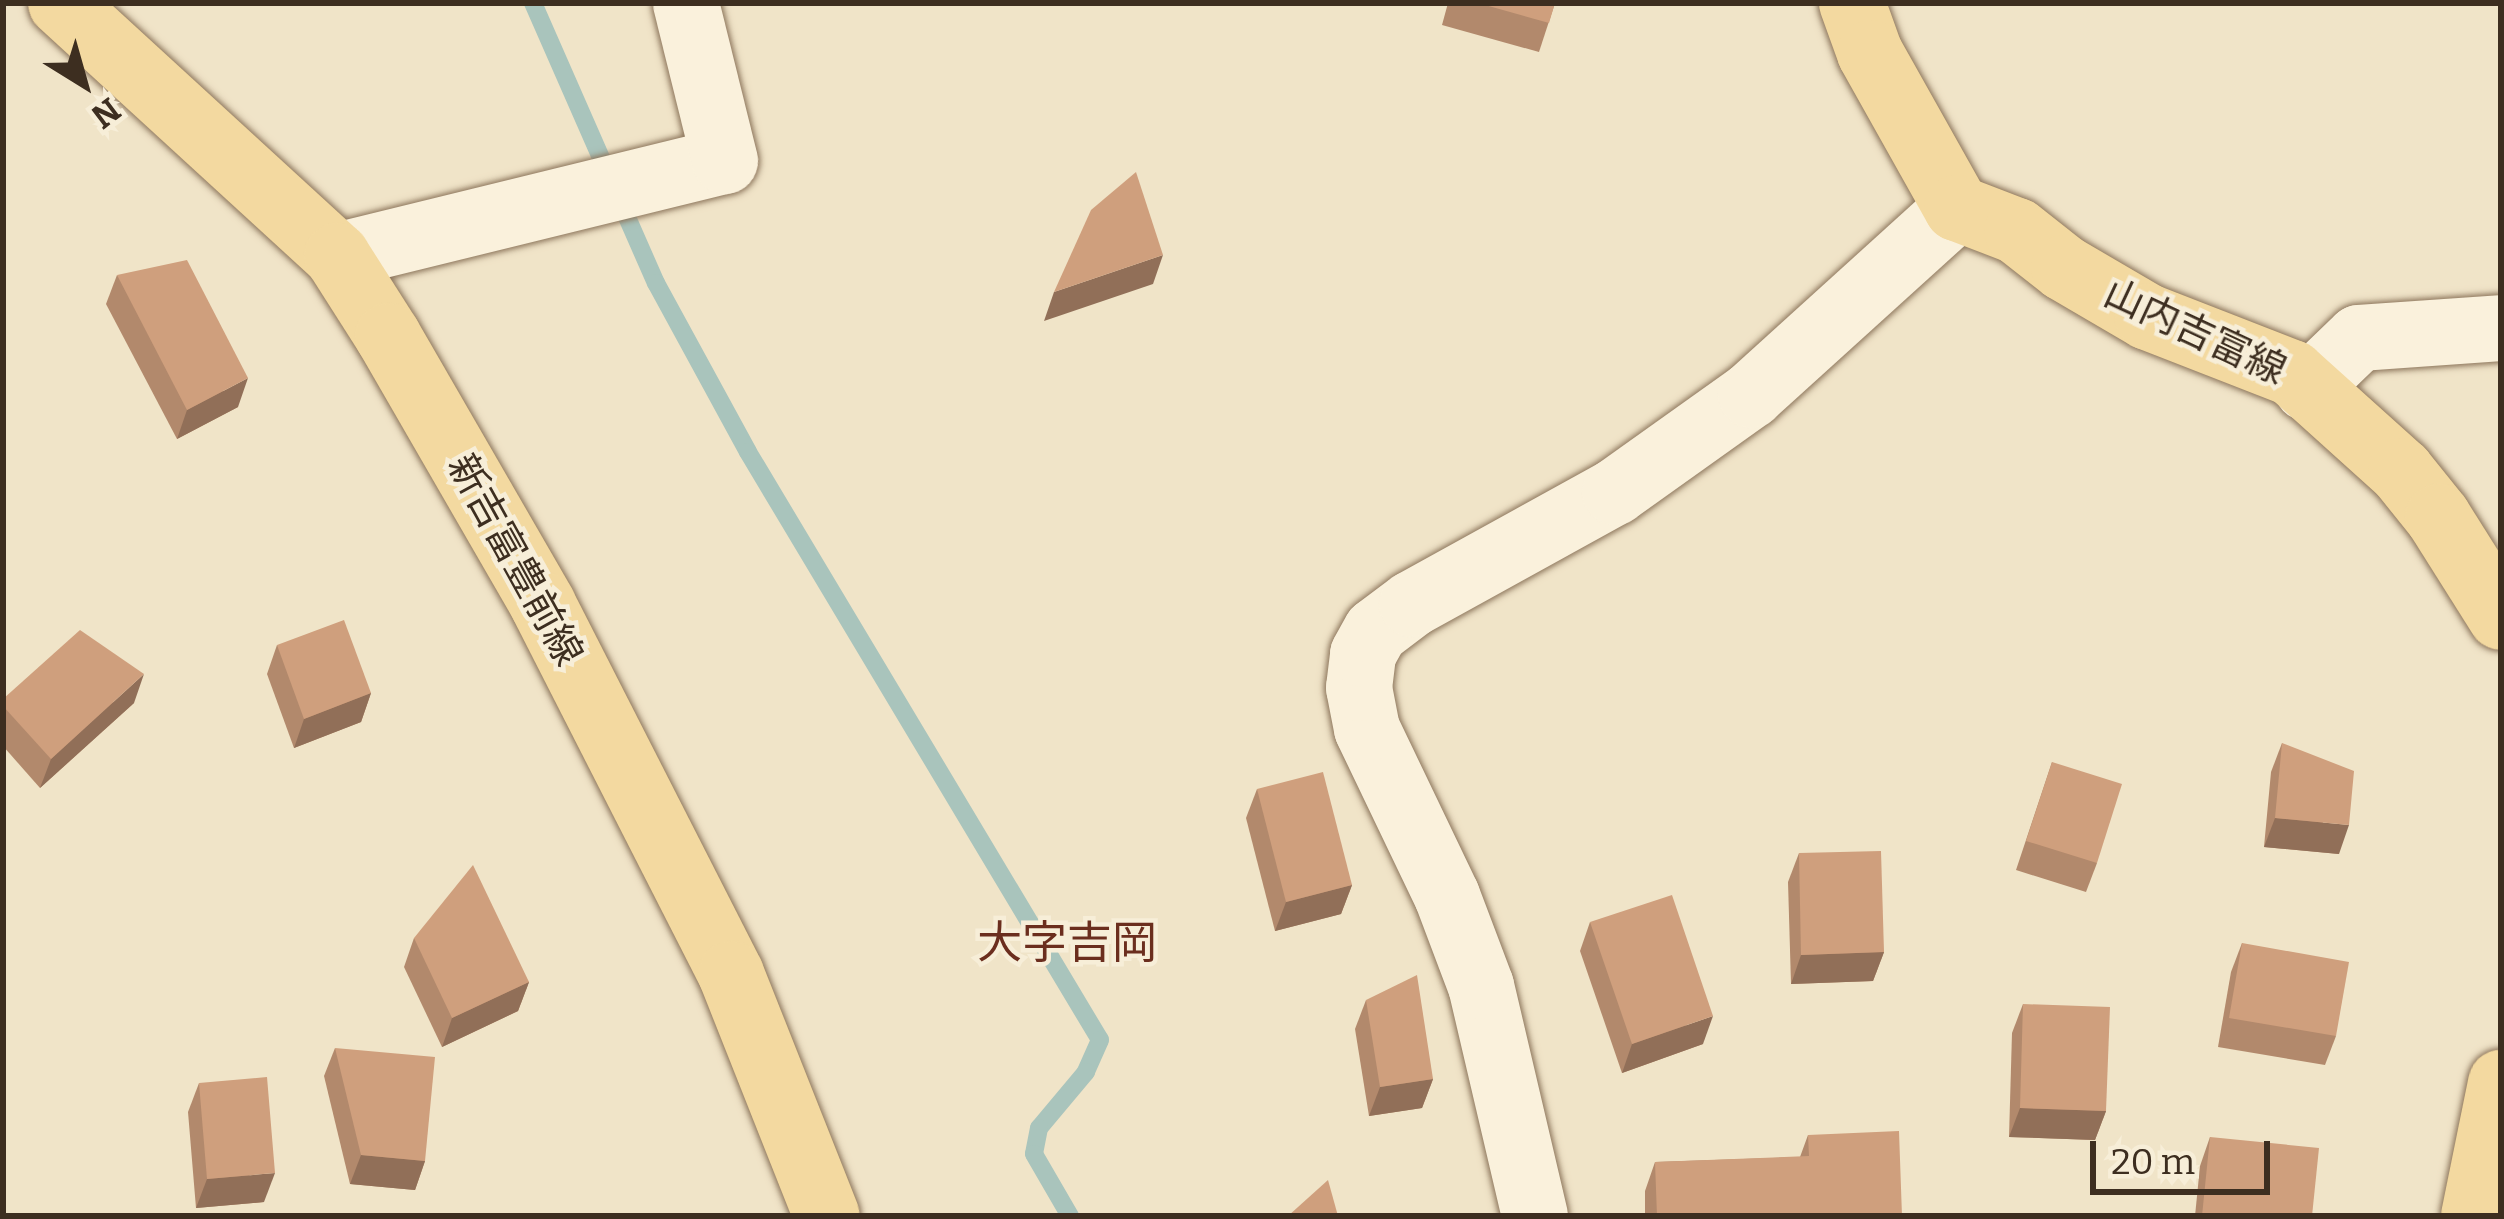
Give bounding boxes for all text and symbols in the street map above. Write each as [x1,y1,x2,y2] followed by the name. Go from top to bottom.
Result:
[24,24,144,144] north arrow
[83,89,128,136] text: N
[2097,270,2293,394] street label: 山内吉富線
[438,446,592,674] street label: 新吉富豊前線
[977,917,1157,971] district label: 大字吉岡
[2096,1117,2276,1191] scale bar
[2111,1140,2195,1184] text: 20 m

